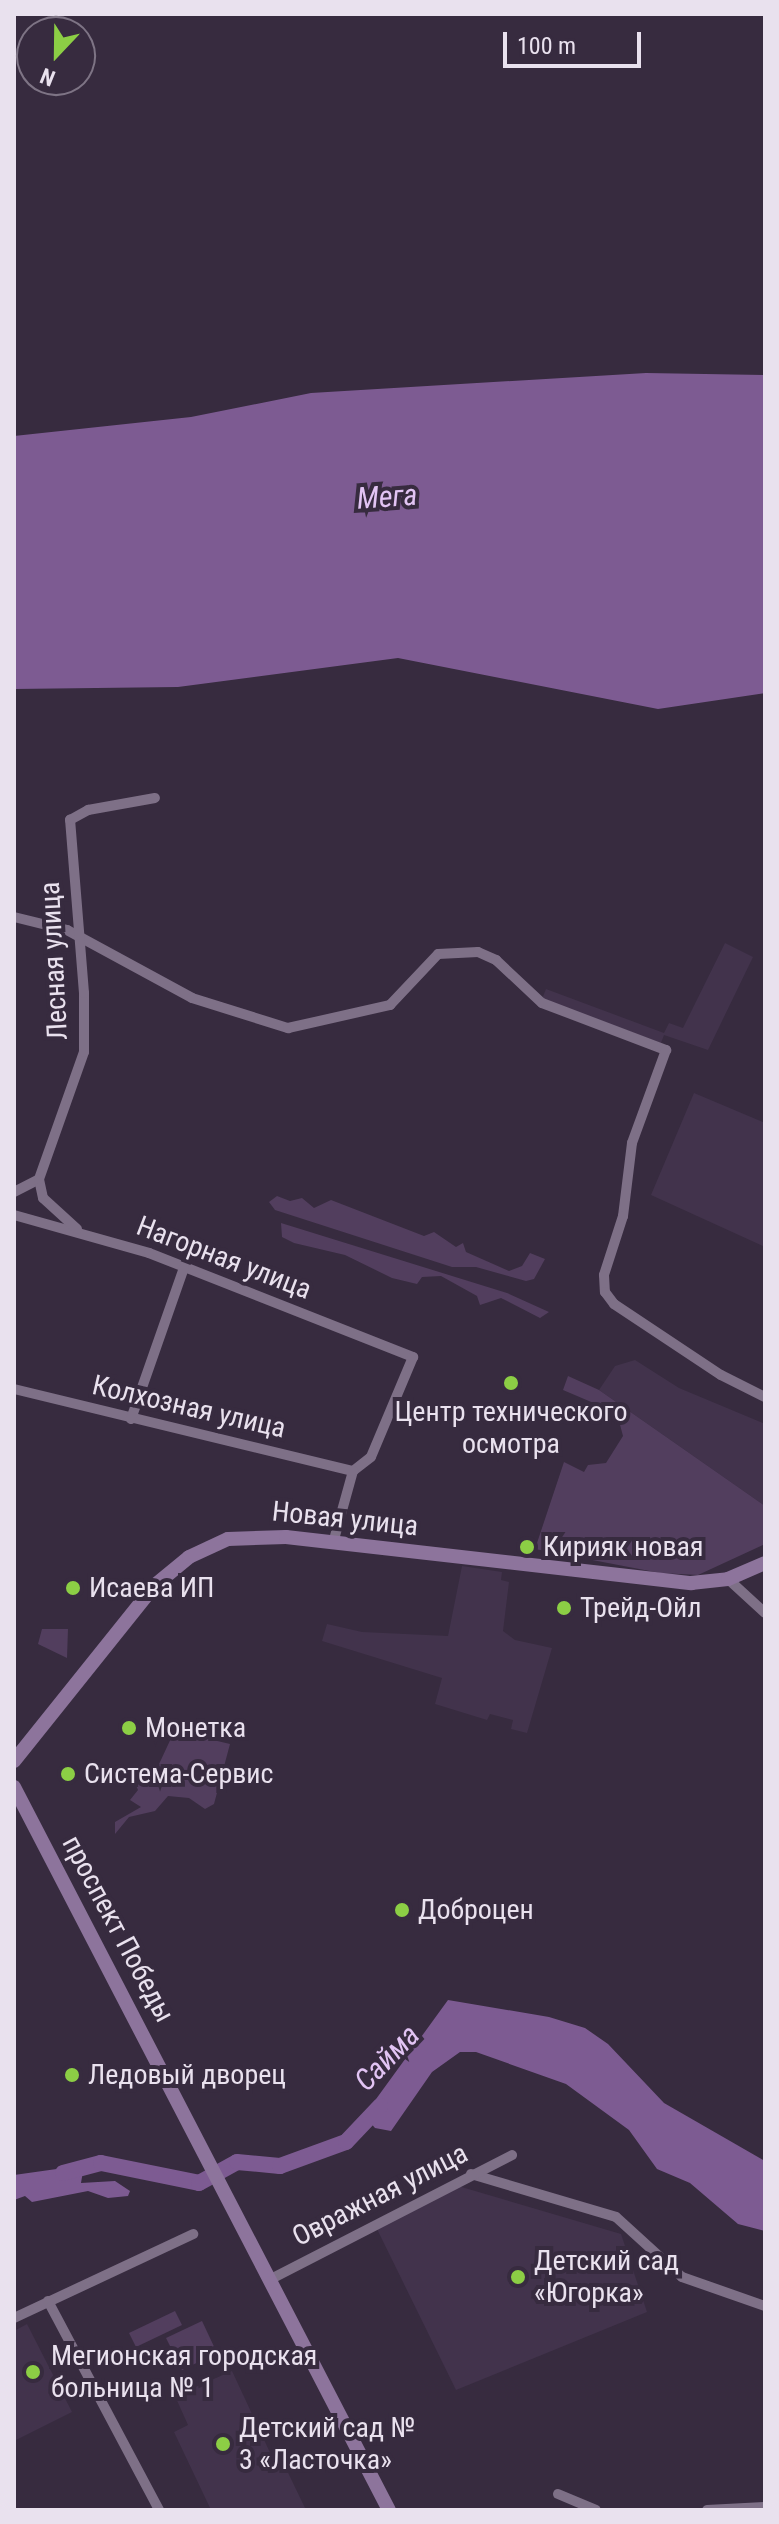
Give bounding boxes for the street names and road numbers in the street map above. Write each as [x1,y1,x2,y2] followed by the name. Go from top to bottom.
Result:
[33,881,75,1041] street label: Лесная улица
[132,1209,316,1307] street label: Нагорная улица
[89,1368,289,1446] street label: Колхозная улица
[270,1495,420,1543] street label: Новая улица
[55,1830,181,2028] street label: проспект Победы
[287,2136,473,2254] street label: Овражная улица

